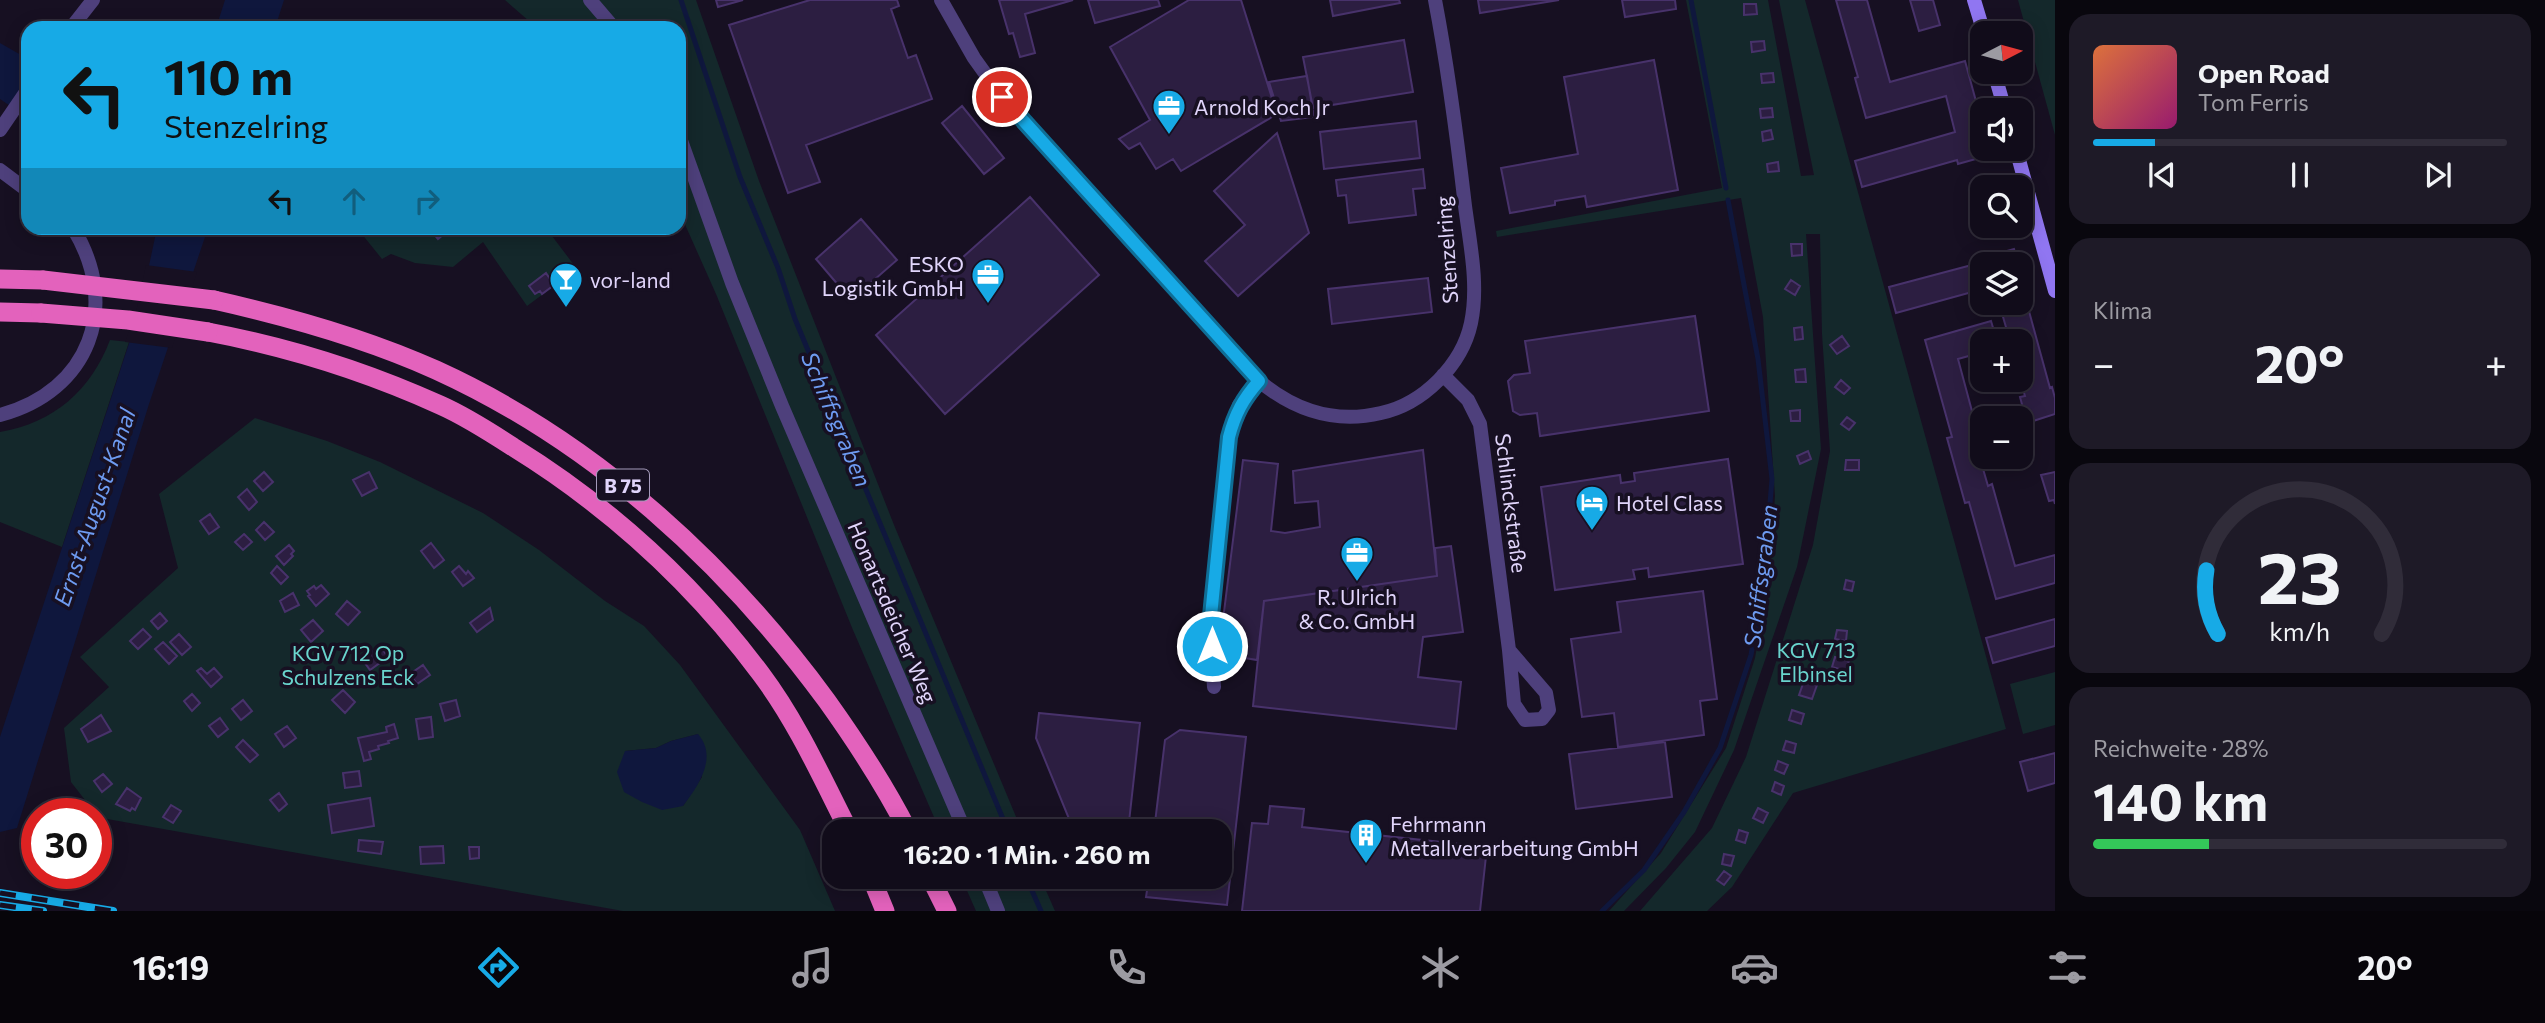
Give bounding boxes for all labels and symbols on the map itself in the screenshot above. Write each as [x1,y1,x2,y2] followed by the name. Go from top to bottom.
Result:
[1970,21,2034,84] north arrow
[972,67,1032,127] pin
[1150,87,1188,136] office icon: Arnold Koch Jr
[1194,94,1330,119] place label: Arnold Koch Jr
[1430,195,1462,305] street label: Stenzelring
[822,251,964,300] place label: ESKO Logistik GmbH
[969,256,1007,305] office icon: ESKO Logistik GmbH
[547,260,585,309] bar icon: vor-land
[590,267,671,292] place label: vor-land
[796,347,878,491] water label: Schiffsgraben
[47,403,141,609] water label: Ernst-August-Kanal
[1491,432,1533,574] street label: Schlinckstraße
[597,470,649,500] road number: B 75
[1573,483,1611,532] hotel icon: Hotel Class
[1616,490,1723,515] place label: Hotel Class
[1737,503,1783,649] water label: Schiffsgraben
[843,517,943,707] street label: Honartsdeicher Weg
[1338,534,1376,583] office icon: R. Ulrich & Co. GmbH
[1299,584,1415,633] place label: R. Ulrich & Co. GmbH
[1175,609,1249,683] position arrow
[1776,637,1856,686] park label: KGV 713 Elbinsel
[281,640,415,689] park label: KGV 712 Op Schulzens Eck
[21,798,112,889] speed limit sign: 30
[1390,811,1639,860] place label: Fehrmann Metallverarbeitung GmbH
[1347,816,1385,865] building icon: Fehrmann Metallverarbeitung GmbH

